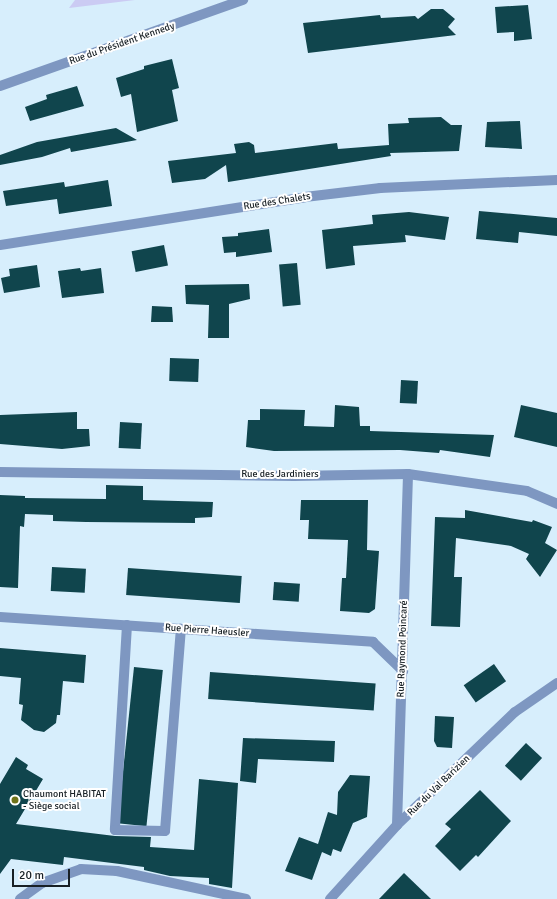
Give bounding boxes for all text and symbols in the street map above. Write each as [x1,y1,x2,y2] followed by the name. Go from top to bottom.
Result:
[68,20,176,68] street label: Rue du Président Kennedy
[243,191,311,213] street label: Rue des Chalets
[241,469,319,481] street label: Rue des Jardiniers
[395,600,411,698] street label: Rue Raymond Poincaré
[165,622,249,640] street label: Rue Pierre Haeusler
[405,753,473,819] street label: Rue du Val Barizien
[23,788,106,812] place label: Chaumont HABITAT - Siège social
[10,795,20,805] marker: Chaumont HABITAT - Siège social
[14,861,72,887] scale bar
[19,868,44,883] text: 20 m

